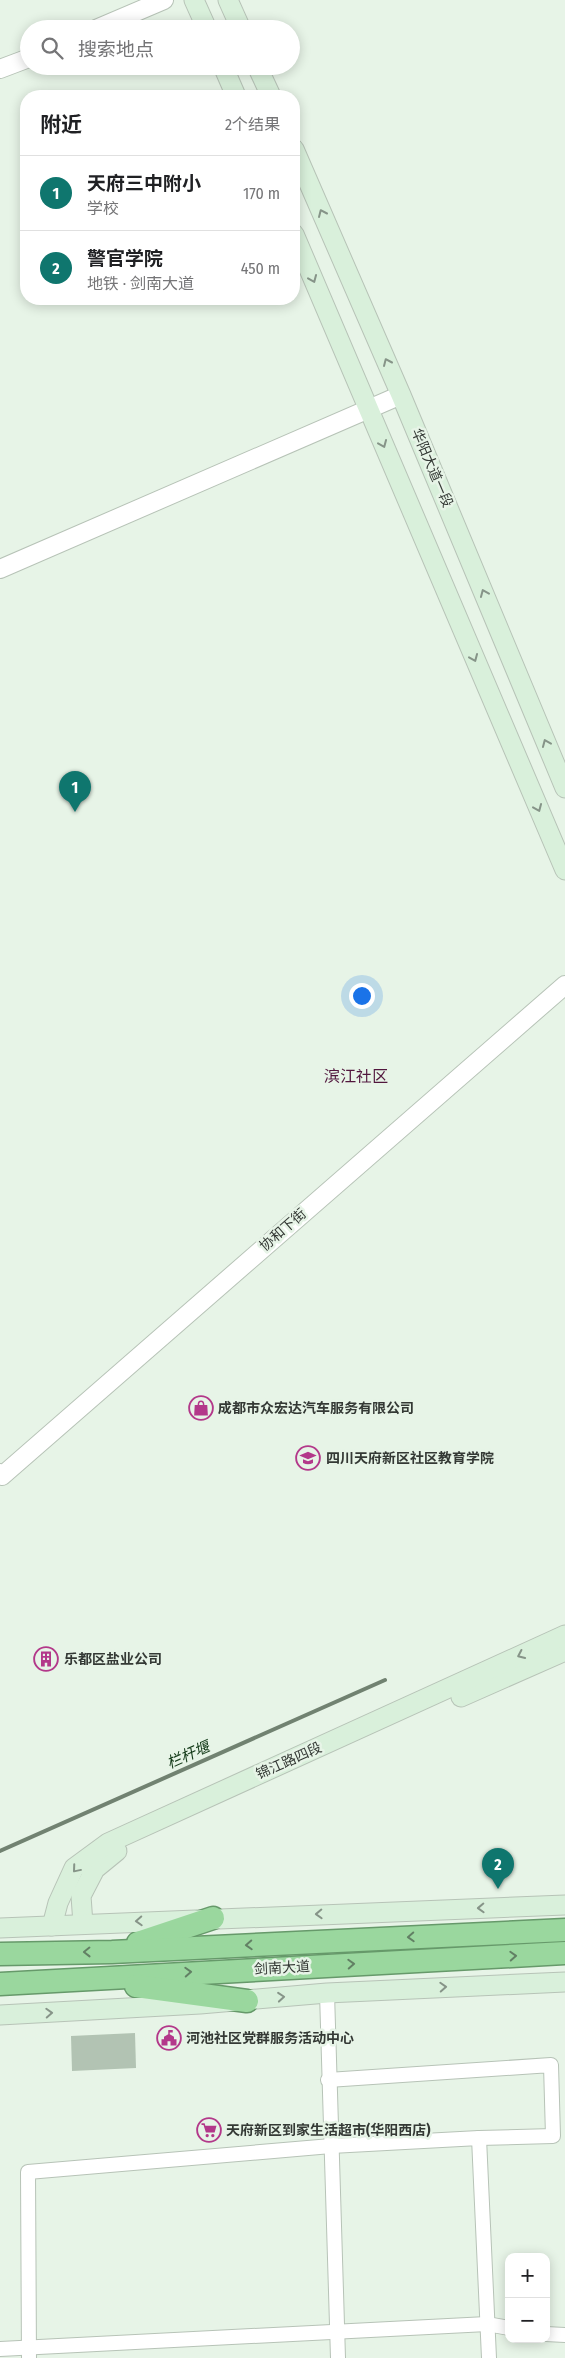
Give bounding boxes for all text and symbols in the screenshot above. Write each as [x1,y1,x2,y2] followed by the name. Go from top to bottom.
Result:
[20,20,300,75] search box
[38,34,66,62] icon: search
[78,38,154,61] text: 搜索地点
[40,112,82,138] text: 附近
[225,115,280,134] text: 2个结果
[87,172,201,195] text: 天府三中附小
[53,184,59,203] text: 1
[243,184,280,203] text: 170 m
[87,199,119,218] text: 学校
[317,209,328,218] one-way arrow
[87,247,163,270] text: 警官学院
[52,259,60,278] text: 2
[241,259,280,278] text: 450 m
[87,274,194,293] text: 地铁 · 剑南大道
[307,274,317,282] one-way arrow
[383,358,393,367] one-way arrow
[408,426,456,510] street label: 华阳大道一段
[377,439,388,448] one-way arrow
[479,589,490,598] one-way arrow
[468,653,479,662] one-way arrow
[542,739,553,748] one-way arrow
[59,771,91,812] pin: 1
[533,803,543,811] one-way arrow
[349,983,375,1009] your location
[324,1067,388,1086] district label: 滨江社区
[256,1205,310,1255] street label: 协和下街
[188,1395,214,1421] shop icon: 成都市众宏达汽车服务有限公司
[218,1400,414,1417] place label: 成都市众宏达汽车服务有限公司
[295,1445,321,1471] school or university icon: 四川天府新区社区教育学院
[326,1450,494,1467] place label: 四川天府新区社区教育学院
[33,1646,59,1672] building icon: 乐都区盐业公司
[517,1649,526,1660] one-way arrow
[64,1651,162,1668] place label: 乐都区盐业公司
[164,1736,215,1772] water label: 栏杆堰
[254,1739,324,1783] street label: 锦江路四段
[482,1848,514,1889] pin: 2
[73,1863,82,1872] one-way arrow
[477,1903,485,1913] one-way arrow
[315,1909,322,1919] one-way arrow
[135,1916,143,1927] one-way arrow
[407,1932,415,1943] one-way arrow
[245,1940,253,1951] one-way arrow
[83,1947,90,1957] one-way arrow
[509,1950,517,1961] one-way arrow
[254,1958,310,1978] street label: 剑南大道
[347,1959,355,1970] one-way arrow
[185,1967,193,1978] one-way arrow
[439,1982,447,1993] one-way arrow
[277,1992,285,2003] one-way arrow
[45,2007,53,2018] one-way arrow
[156,2025,182,2051] public building icon: 河池社区党群服务活动中心
[186,2030,354,2047] place label: 河池社区党群服务活动中心
[196,2117,222,2143] supermarket icon: 天府新区到家生活超市(华阳西店)
[226,2122,430,2139] place label: 天府新区到家生活超市(华阳西店)
[505,2253,550,2343] map controls
[505,2253,550,2298] button: +
[505,2298,550,2343] button: −

